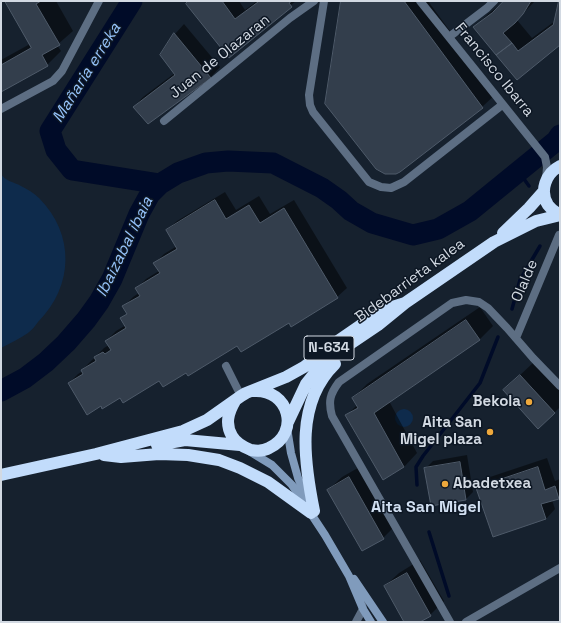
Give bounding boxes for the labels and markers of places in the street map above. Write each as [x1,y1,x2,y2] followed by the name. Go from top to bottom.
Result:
[473,393,521,411] place label: Bekola
[524,397,534,407] marker: Bekola
[400,414,482,449] place label: Aita San Migel plaza
[485,427,495,437] marker: Aita San Migel plaza
[453,475,531,493] place label: Abadetxea
[440,479,450,489] marker: Abadetxea

